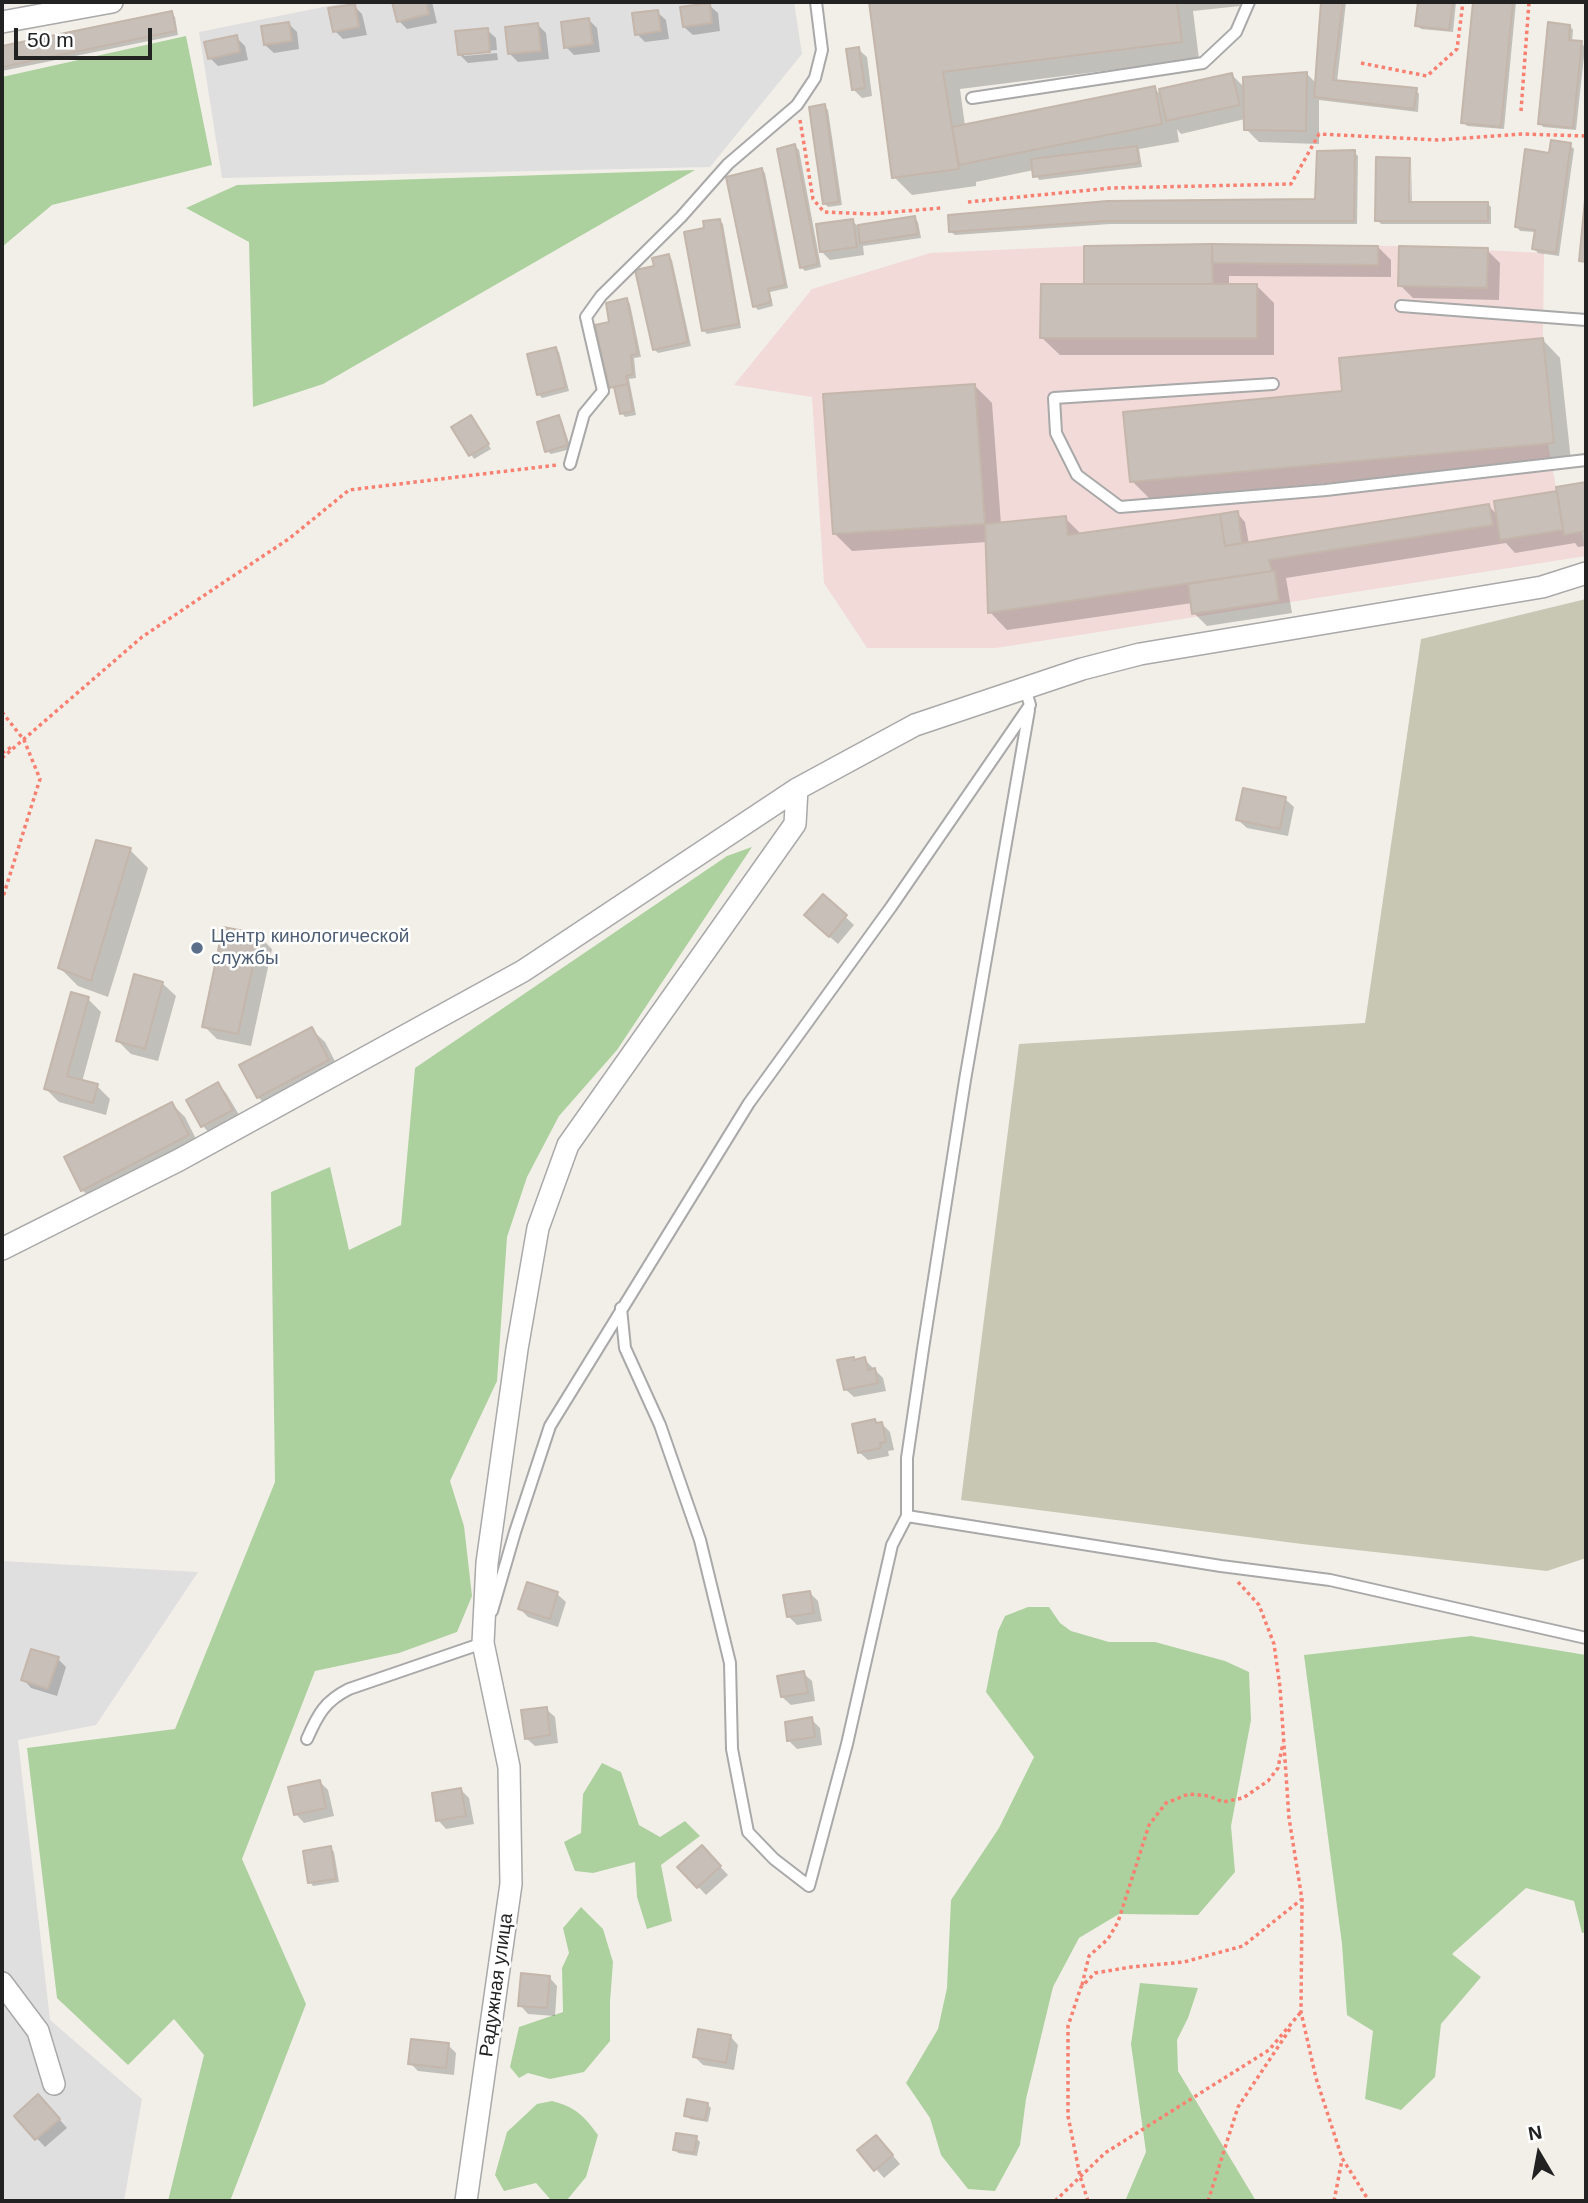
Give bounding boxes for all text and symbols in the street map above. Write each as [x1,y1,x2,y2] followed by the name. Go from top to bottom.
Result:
[18,14,156,58] scale bar
[27,28,74,51] text: 50 m
[211,926,409,970] place label: Центр кинологической службы
[189,940,205,956] marker: Центр кинологической службы
[476,1912,518,2058] street label: Радужная улица
[1504,2119,1574,2189] north arrow
[1527,2121,1544,2144] text: N

